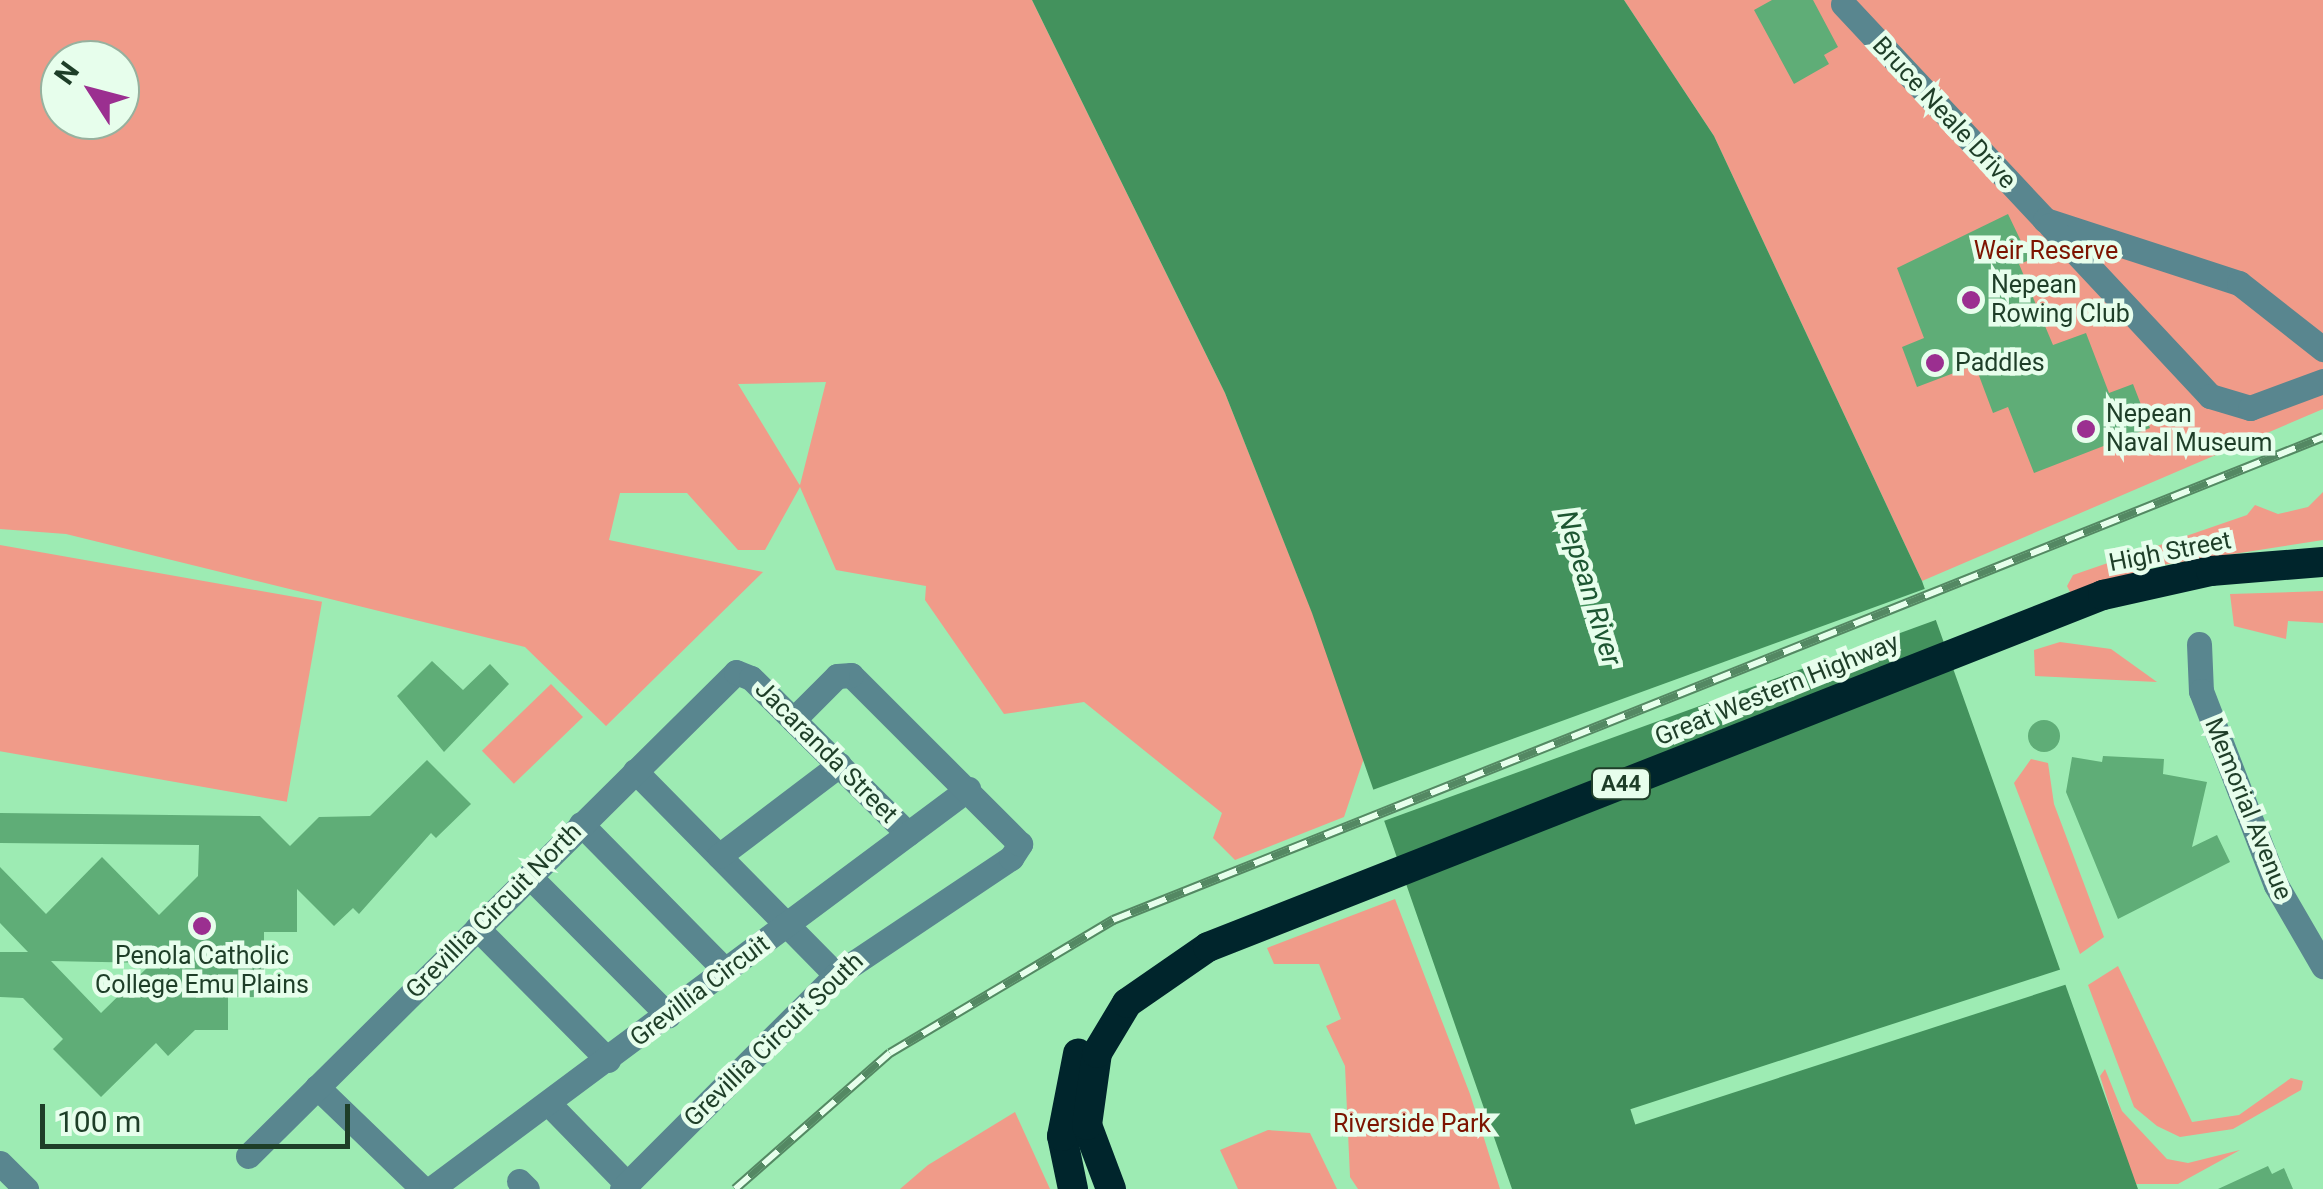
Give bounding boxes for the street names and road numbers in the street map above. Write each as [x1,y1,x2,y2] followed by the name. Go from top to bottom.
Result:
[1866,31,2022,195] street label: Bruce Neale Drive
[2106,525,2234,579] street label: High Street
[1651,627,1903,753] street label: Great Western Highway
[748,674,904,830] street label: Jacaranda Street
[2198,714,2298,904] street label: Memorial Avenue
[1588,767,1654,801] road number: A44
[400,817,588,1005] street label: Grevillia Circuit North
[625,929,775,1053] street label: Grevillia Circuit
[678,947,870,1133] street label: Grevillia Circuit South

